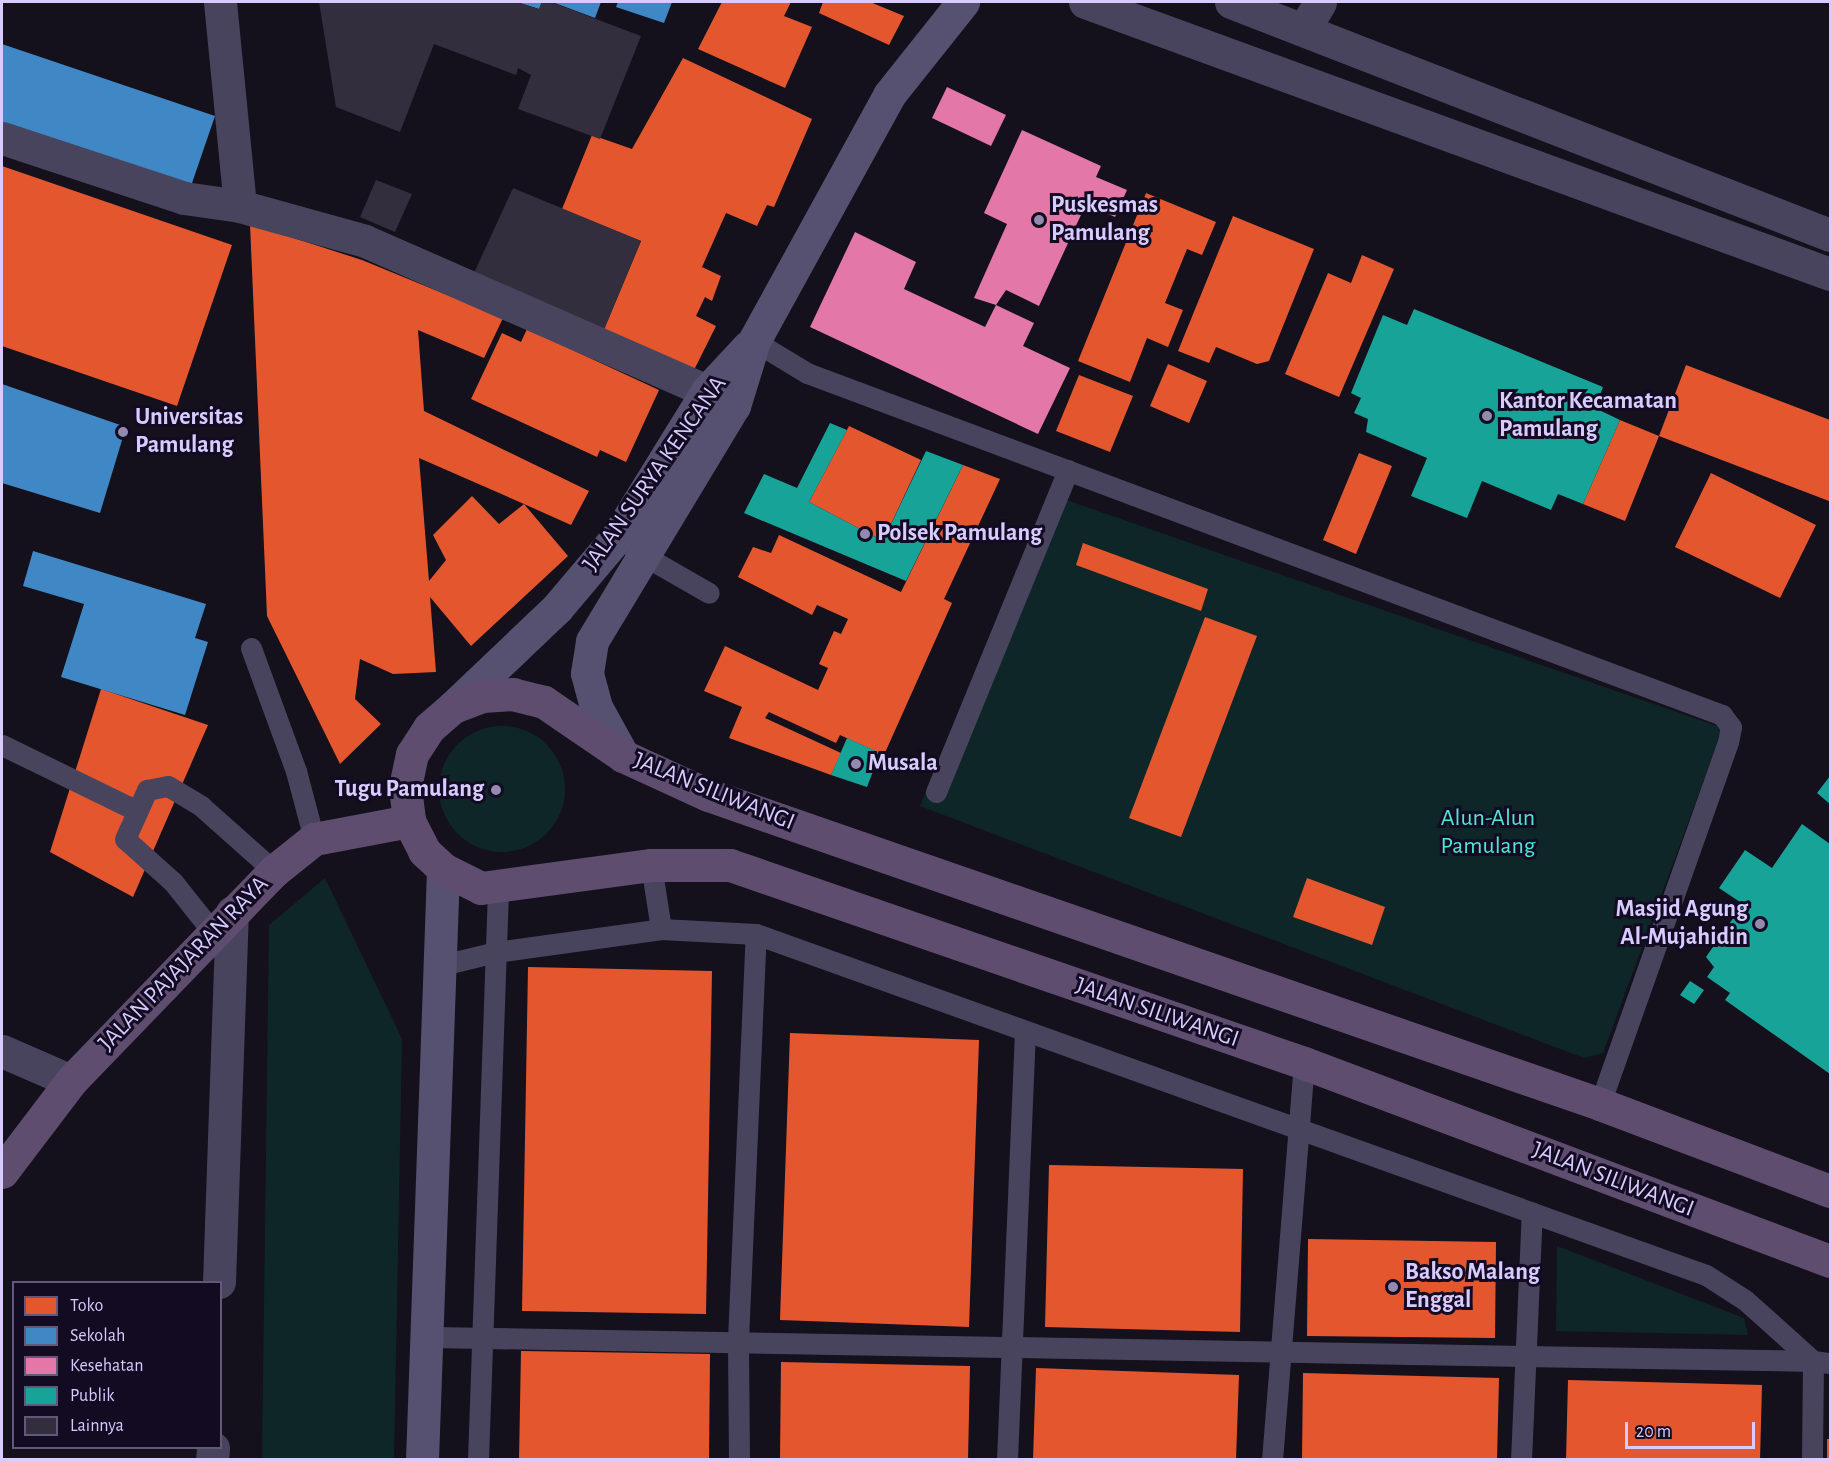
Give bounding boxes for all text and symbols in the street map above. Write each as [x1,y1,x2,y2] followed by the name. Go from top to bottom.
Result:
[1051,192,1158,248] place label: Puskesmas Pamulang
[1032,213,1046,227] marker: Puskesmas Pamulang
[577,371,733,577] street label: JALAN SURYA KENCANA
[1499,388,1677,444] place label: Kantor Kecamatan Pamulang
[135,404,243,460] place label: Universitas Pamulang
[1480,409,1494,423] marker: Kantor Kecamatan Pamulang
[116,425,130,439] marker: Universitas Pamulang
[877,520,1042,548] place label: Polsek Pamulang
[858,527,872,541] marker: Polsek Pamulang
[629,747,799,837] street label: JALAN SILIWANGI
[868,750,938,778] place label: Musala
[849,757,863,771] marker: Musala
[334,776,484,804] place label: Tugu Pamulang
[489,783,503,797] marker: Tugu Pamulang
[1441,805,1535,861] park label: Alun-Alun Pamulang
[93,870,275,1058] street label: JALAN PAJAJARAN RAYA
[1616,896,1748,952] place label: Masjid Agung Al-Mujahidin
[1753,917,1767,931] marker: Masjid Agung Al-Mujahidin
[1072,972,1242,1054] street label: JALAN SILIWANGI
[1528,1136,1698,1224] street label: JALAN SILIWANGI
[1405,1259,1540,1315] place label: Bakso Malang Enggal
[1386,1280,1400,1294] marker: Bakso Malang Enggal
[12,1281,222,1449] legend
[70,1297,103,1315] text: Toko
[70,1327,125,1345] text: Sekolah
[70,1357,144,1375] text: Kesehatan
[70,1387,115,1405] text: Publik
[1628,1410,1758,1448] scale bar
[70,1417,124,1435] text: Lainnya
[1636,1423,1671,1441] text: 20 m

